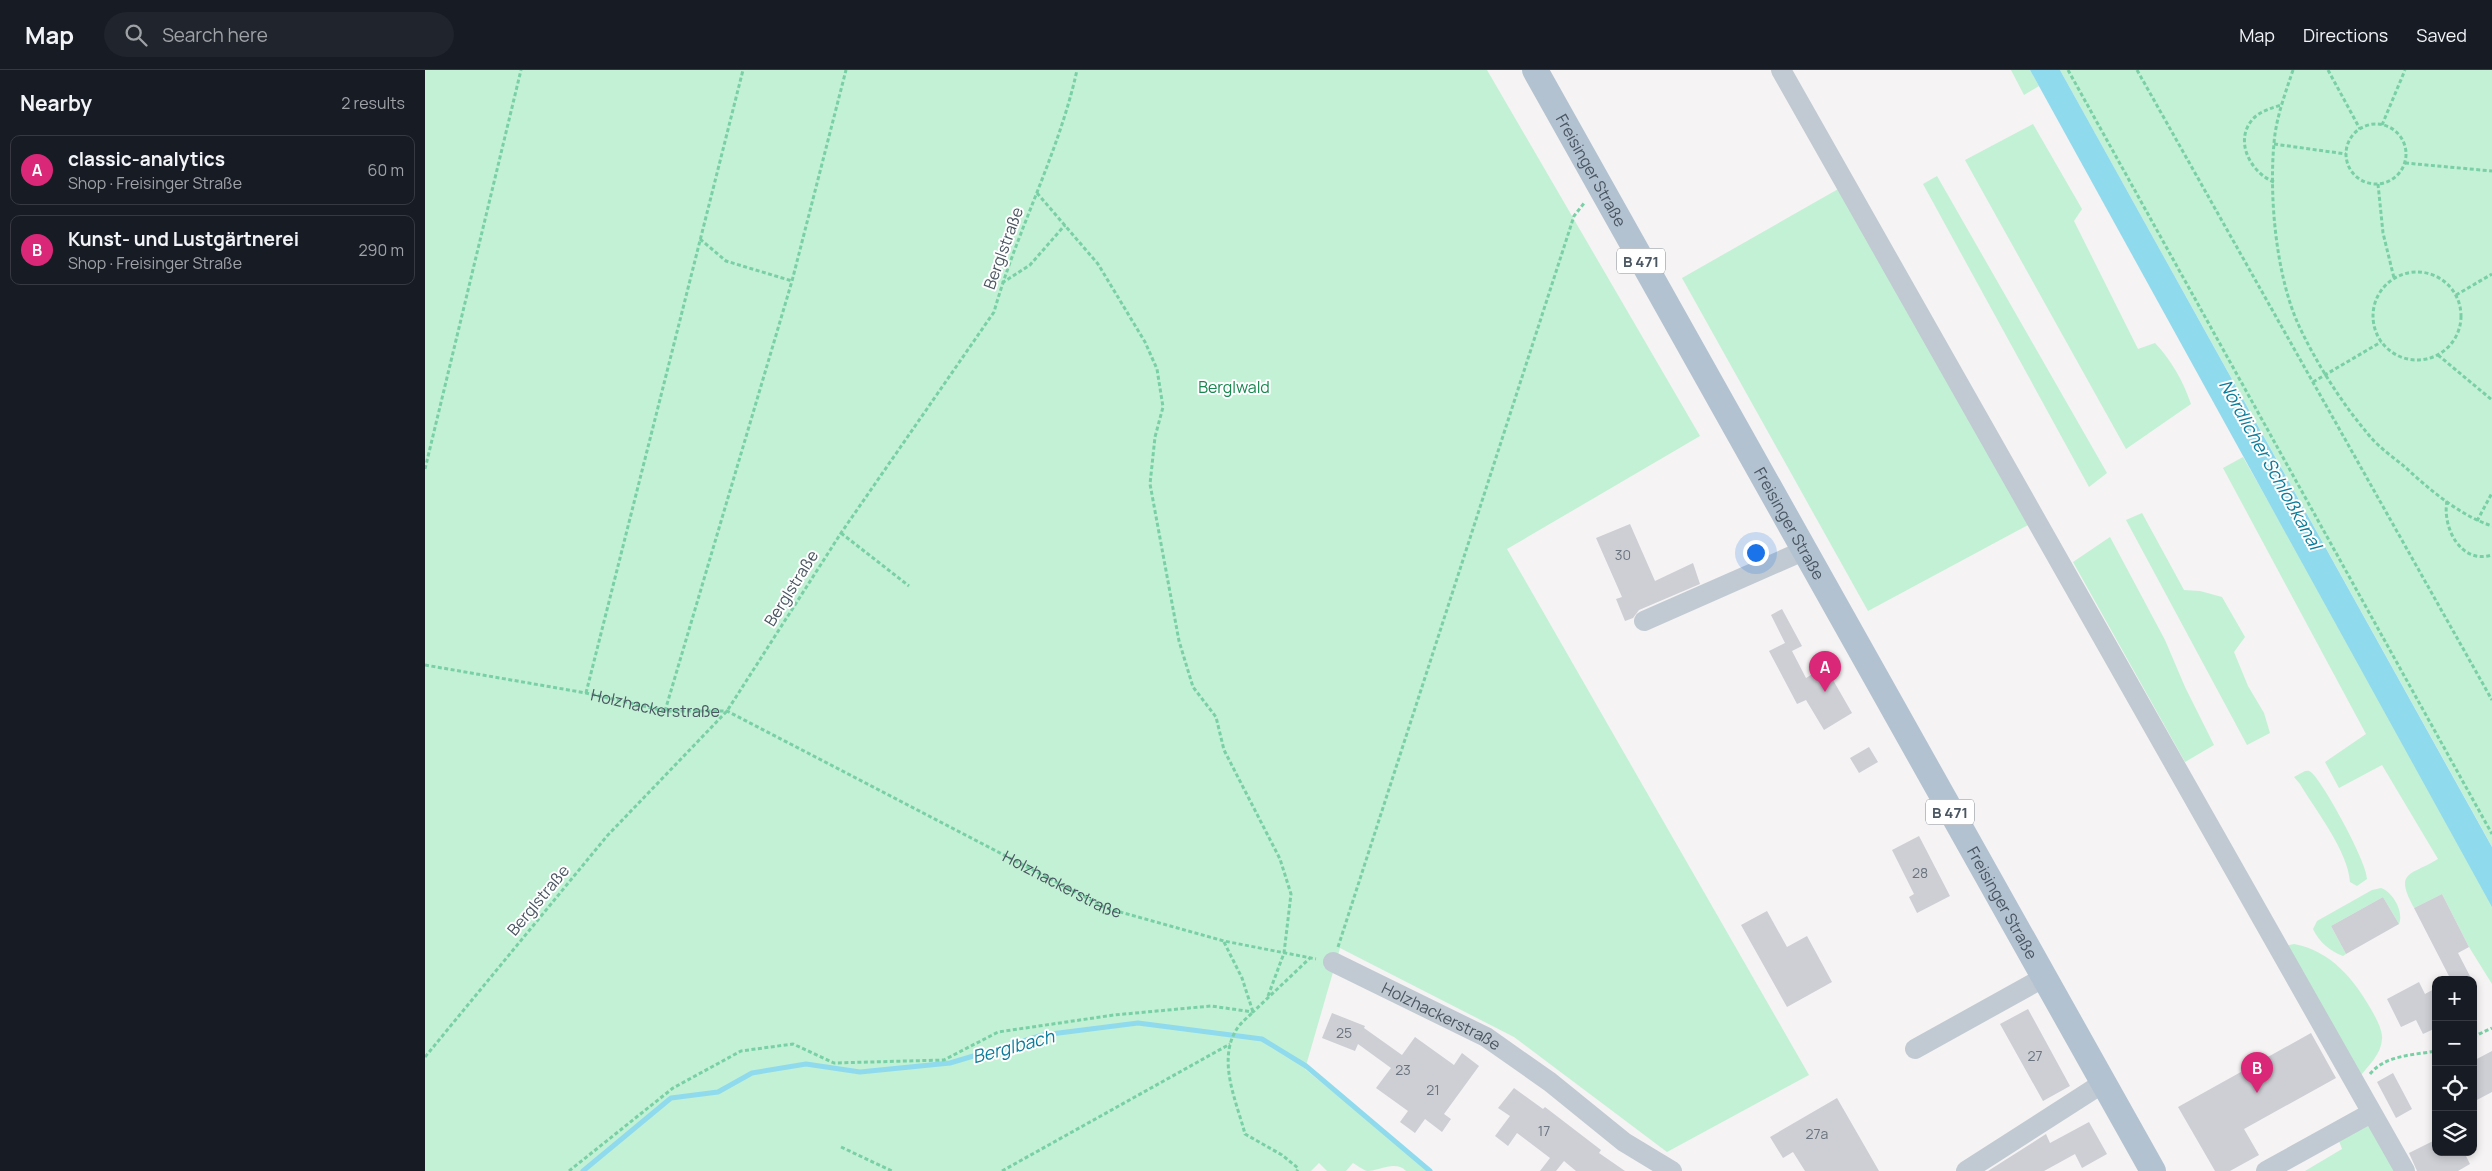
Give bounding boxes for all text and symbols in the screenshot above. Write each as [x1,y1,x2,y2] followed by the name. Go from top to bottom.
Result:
[104,12,454,57] search box
[25,18,74,51] text: Map
[122,21,150,49] icon: search
[162,22,268,48] text: Search here
[2239,23,2275,47] text: Map
[2303,23,2388,47] text: Directions
[2416,23,2467,47] text: Saved
[20,89,92,117] text: Nearby
[341,92,405,114] text: 2 results
[1551,110,1632,231] street label: Freisinger Straße
[68,146,225,172] text: classic-analytics
[32,159,42,181] text: A
[368,159,404,181] text: 60 m
[68,172,242,194] text: Shop · Freisinger Straße
[978,204,1028,292] street label: Berglstraße
[68,226,299,252] text: Kunst- und Lustgärtnerei
[32,239,42,261] text: B
[358,239,404,261] text: 290 m
[1617,248,1665,274] road number: B 471
[68,252,242,274] text: Shop · Freisinger Straße
[2214,375,2329,556] water label: Nördlicher Schloßkanal
[1198,376,1270,398] park label: Berglwald
[1749,463,1830,584] street label: Freisinger Straße
[1743,540,1769,566] your location
[1615,545,1631,564] house number: 30
[759,546,823,630] street label: Berglstraße
[1809,651,1841,692] pin: A
[589,683,720,722] street label: Holzhackerstraße
[1926,800,1974,824] road number: B 471
[1962,843,2043,963] street label: Freisinger Straße
[999,845,1124,923] street label: Holzhackerstraße
[502,860,574,940] street label: Berglstraße
[1912,863,1928,882] house number: 28
[2432,976,2477,1156] map controls
[2432,976,2477,1021] button: +
[1378,977,1505,1055] street label: Holzhackerstraße
[2432,1021,2477,1066] button: −
[969,1023,1058,1068] water label: Berglbach
[1336,1023,1352,1042] house number: 25
[2027,1046,2043,1065] house number: 27
[2241,1052,2273,1093] pin: B
[1395,1060,1411,1079] house number: 23
[2432,1066,2477,1111] button: locate
[1426,1080,1440,1099] house number: 21
[2432,1111,2477,1156] button: layers
[1538,1121,1550,1140] house number: 17
[1806,1124,1828,1143] house number: 27a

